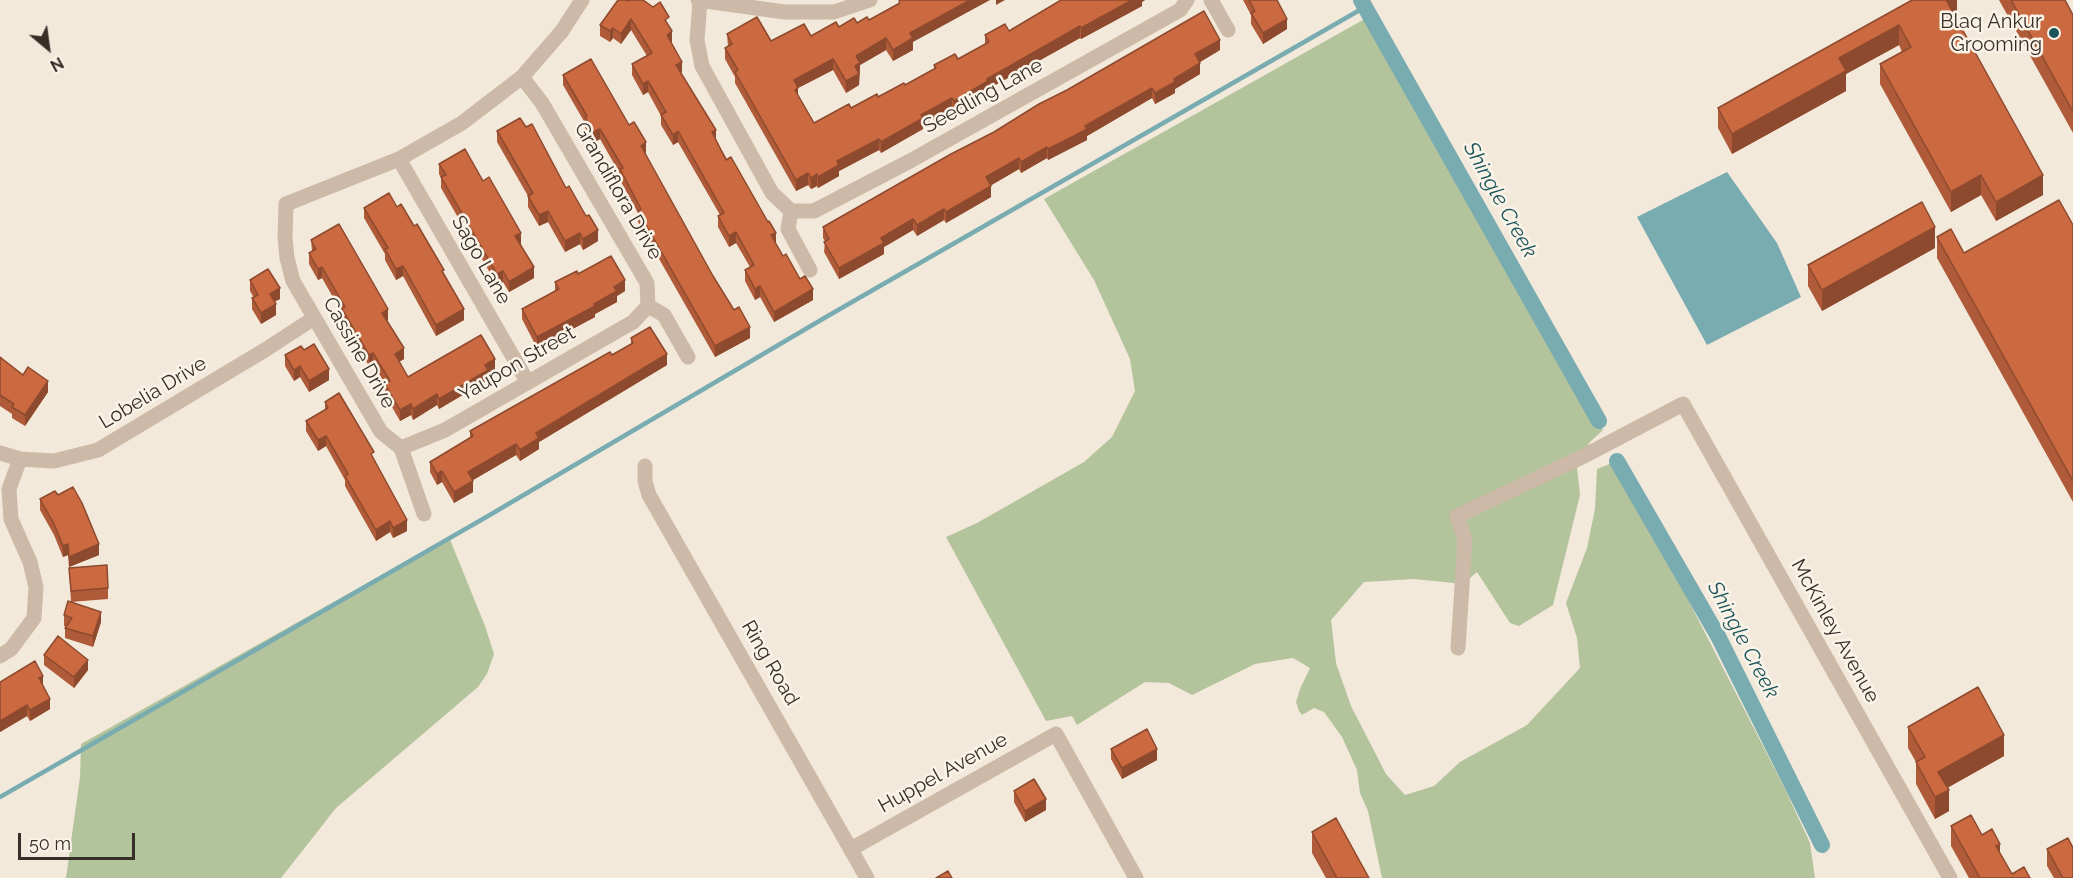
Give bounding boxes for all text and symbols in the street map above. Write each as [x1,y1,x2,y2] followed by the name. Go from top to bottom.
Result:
[1940,10,2042,57] place label: Blaq Ankur Grooming
[18,18,78,78] north arrow
[2047,26,2061,40] marker: Blaq Ankur Grooming
[47,53,67,75] text: N
[919,53,1047,139] street label: Seedling Lane
[569,118,667,264] street label: Grandiflora Drive
[1458,137,1542,263] water label: Shingle Creek
[446,211,516,309] street label: Sago Lane
[317,293,401,413] street label: Cassine Drive
[455,321,579,407] street label: Yaupon Street
[95,352,211,434] street label: Lobelia Drive
[1786,555,1884,707] street label: McKinley Avenue
[1702,577,1784,703] water label: Shingle Creek
[736,616,804,710] street label: Ring Road
[874,728,1012,818] street label: Huppel Avenue
[21,821,138,859] scale bar
[29,833,71,854] text: 50 m

